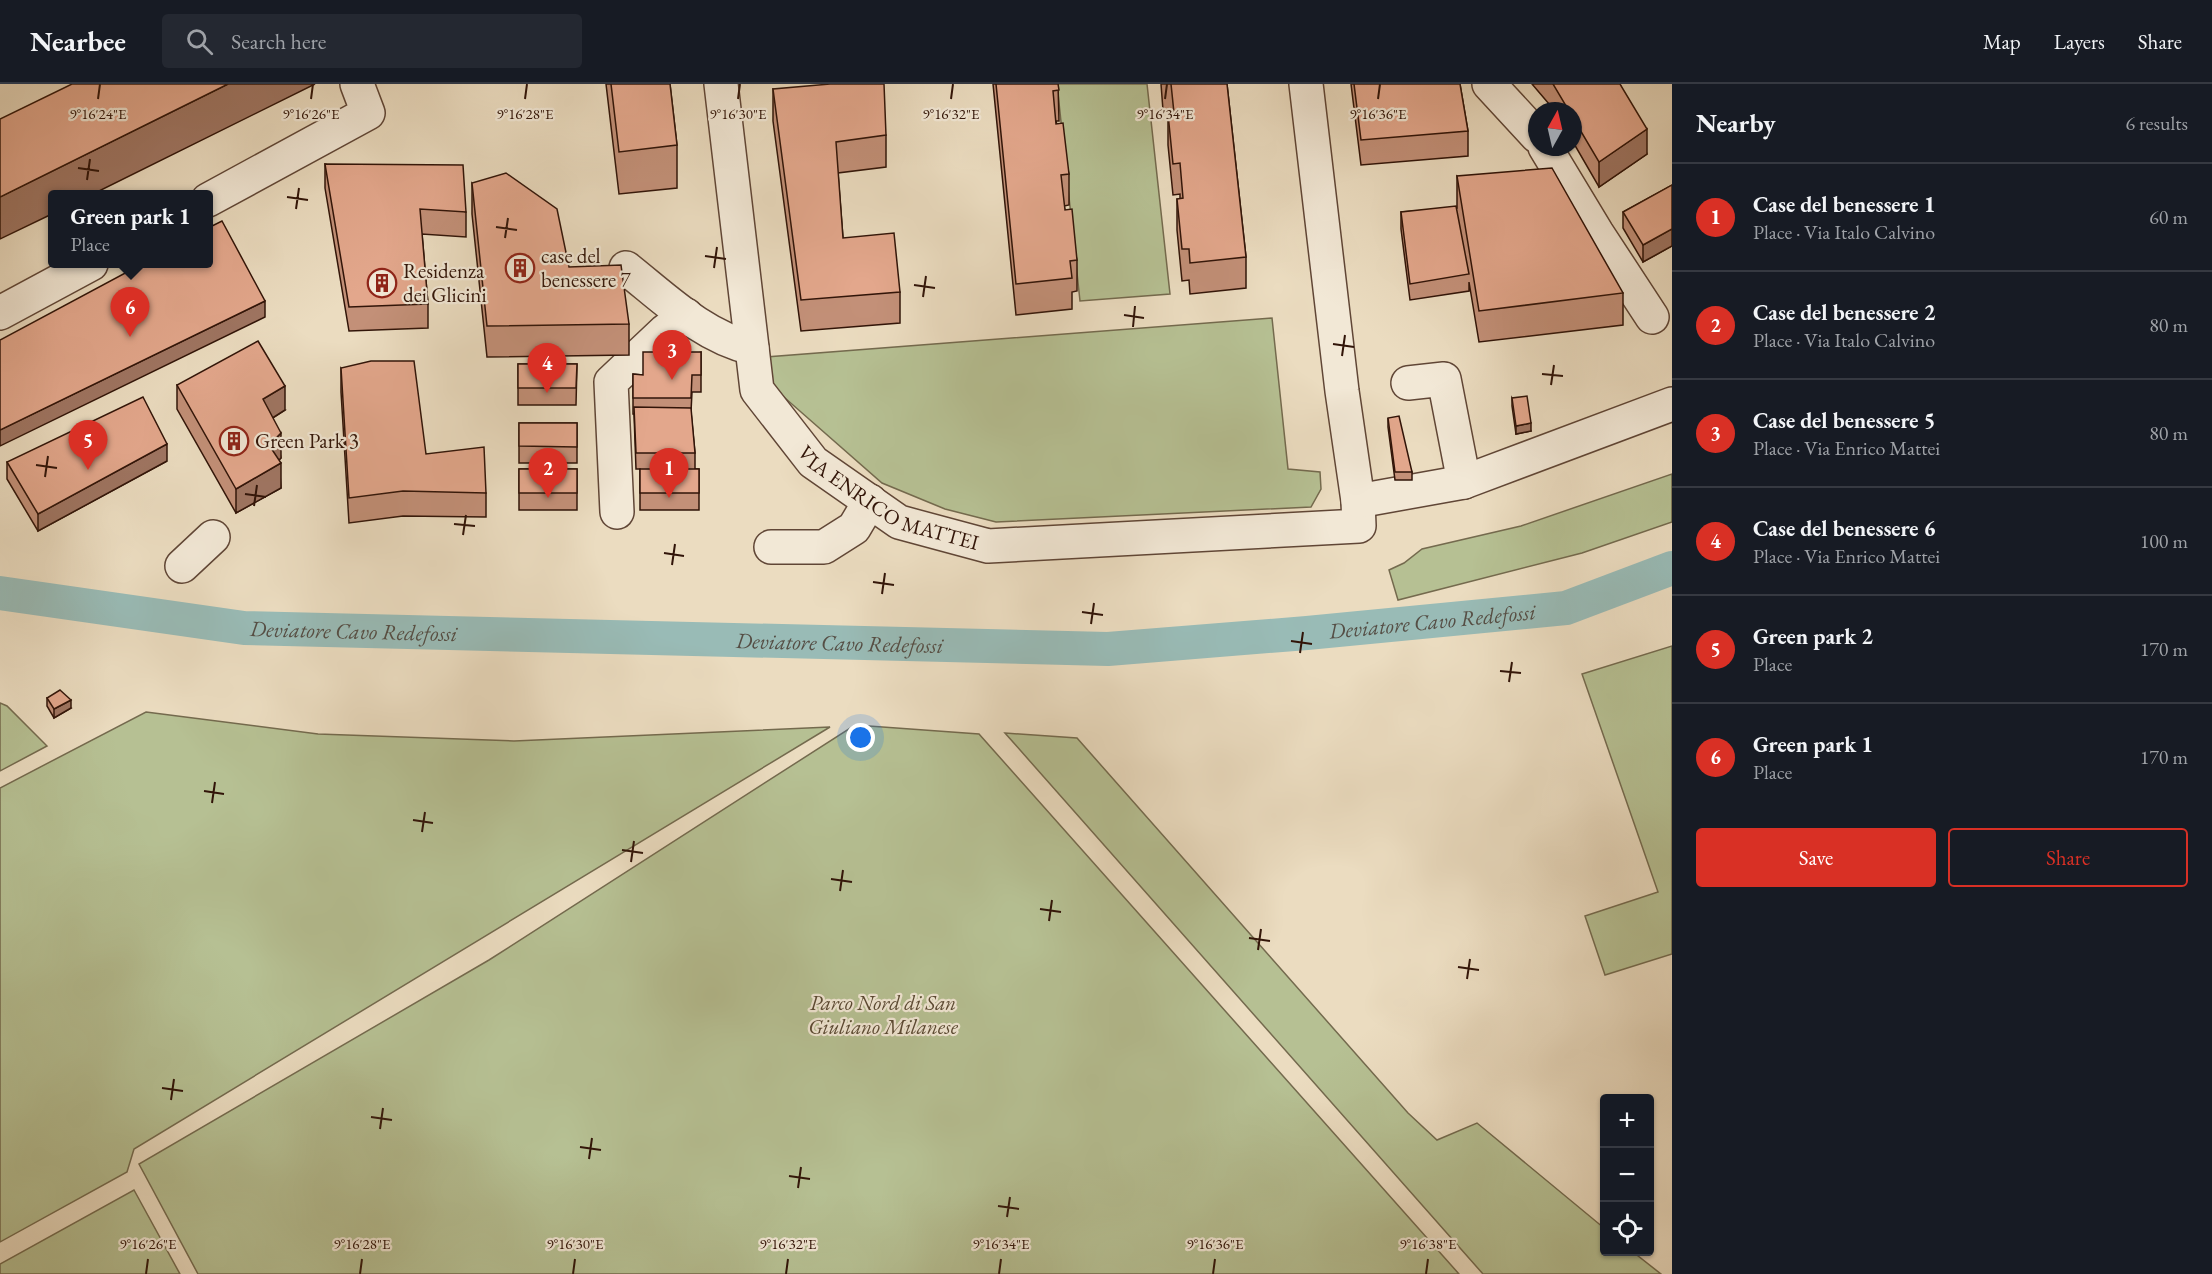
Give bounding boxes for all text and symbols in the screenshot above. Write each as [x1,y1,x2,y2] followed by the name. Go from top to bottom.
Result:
[162,14,582,68] search box
[30,23,126,59] text: Nearbee
[183,25,216,58] icon: search
[231,27,326,56] text: Search here
[1983,28,2021,55] text: Map
[2054,28,2105,55] text: Layers
[2138,28,2182,55] text: Share
[1528,102,1582,156] north arrow
[70,104,127,123] text: 9°16'24"E
[283,104,340,123] text: 9°16'26"E
[497,104,554,123] text: 9°16'28"E
[710,104,767,123] text: 9°16'30"E
[923,104,980,123] text: 9°16'32"E
[1137,104,1194,123] text: 9°16'34"E
[1350,104,1407,123] text: 9°16'36"E
[1696,106,1776,140] text: Nearby
[2125,110,2188,136] text: 6 results
[48,190,213,268] popup
[1753,190,1935,219] text: Case del benessere 1
[70,202,191,231] text: Green park 1
[1710,204,1721,230] text: 1
[2149,204,2188,230] text: 60 m
[1753,219,1935,245] text: Place · Via Italo Calvino
[70,231,110,257] text: Place
[541,242,631,293] place label: case del benessere 7
[504,252,536,284] building icon: case del benessere 7
[403,257,487,308] place label: Residenza dei Glicini
[366,267,398,299] building icon: Residenza dei Glicini
[110,288,150,337] pin: 6
[1753,298,1935,327] text: Case del benessere 2
[1710,312,1721,338] text: 2
[2149,312,2188,338] text: 80 m
[1753,327,1935,353] text: Place · Via Italo Calvino
[652,330,692,380] pin: 3
[528,344,566,393] pin: 4
[1753,406,1935,435] text: Case del benessere 5
[68,420,107,470] pin: 5
[1710,420,1721,446] text: 3
[2149,420,2188,446] text: 80 m
[218,425,250,457] building icon: Green Park 3
[255,427,359,454] place label: Green Park 3
[1753,435,1940,461] text: Place · Via Enrico Mattei
[792,440,982,556] street label: VIA ENRICO MATTEI
[528,448,568,498] pin: 2
[650,448,688,498] pin: 1
[1753,514,1935,543] text: Case del benessere 6
[1710,528,1721,554] text: 4
[2140,528,2188,554] text: 100 m
[1753,543,1940,569] text: Place · Via Enrico Mattei
[1326,597,1538,646] water label: Deviatore Cavo Redefossi
[248,614,459,648] water label: Deviatore Cavo Redefossi
[1753,622,1873,651] text: Green park 2
[734,626,945,660] water label: Deviatore Cavo Redefossi
[1710,636,1721,662] text: 5
[2140,636,2188,662] text: 170 m
[1753,651,1792,677] text: Place
[846,723,875,752] your location
[1753,730,1873,759] text: Green park 1
[1710,744,1721,770] text: 6
[2140,744,2188,770] text: 170 m
[1753,759,1792,785] text: Place
[1696,828,1936,887] button: Save
[1948,828,2188,887] button: Share
[808,989,959,1040] park label: Parco Nord di San Giuliano Milanese
[1600,1094,1654,1256] map controls
[1600,1094,1654,1148] button: +
[1600,1148,1654,1202] button: −
[1600,1202,1654,1256] button: locate
[120,1234,177,1253] text: 9°16'26"E
[334,1234,391,1253] text: 9°16'28"E
[547,1234,604,1253] text: 9°16'30"E
[760,1234,817,1253] text: 9°16'32"E
[973,1234,1030,1253] text: 9°16'34"E
[1187,1234,1244,1253] text: 9°16'36"E
[1400,1234,1457,1253] text: 9°16'38"E

